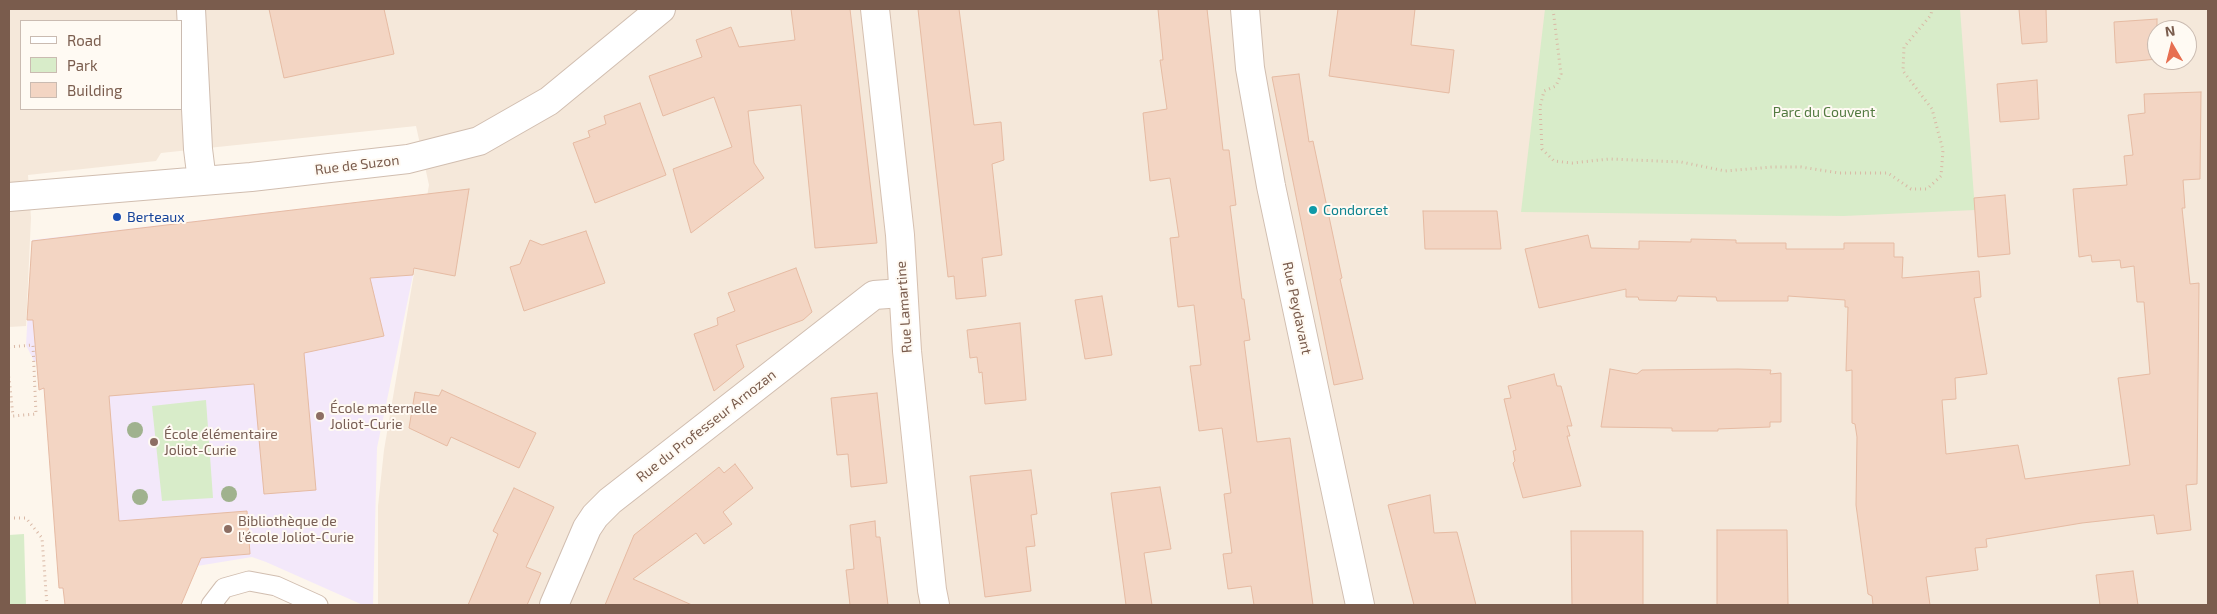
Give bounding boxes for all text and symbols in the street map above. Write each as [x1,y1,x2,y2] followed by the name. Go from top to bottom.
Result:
[20,20,182,110] legend
[2147,20,2197,70] north arrow
[2164,22,2176,40] text: N
[67,31,102,49] text: Road
[67,56,98,74] text: Park
[67,81,122,99] text: Building
[1773,104,1875,120] park label: Parc du Couvent
[314,151,400,179] street label: Rue de Suzon
[1323,202,1388,218] place label: Condorcet
[1307,204,1319,216] marker: Condorcet
[127,209,185,225] place label: Berteaux
[111,211,123,223] marker: Berteaux
[892,260,916,354] street label: Rue Lamartine
[1279,260,1315,356] street label: Rue Peydavant
[633,366,779,486] street label: Rue du Professeur Arnozan
[330,400,437,432] place label: École maternelle Joliot-Curie
[314,410,326,422] marker: École maternelle Joliot-Curie
[164,426,278,458] place label: École élémentaire Joliot-Curie
[148,436,160,448] marker: École élémentaire Joliot-Curie
[238,513,354,546] place label: Bibliothèque de l'école Joliot-Curie
[222,523,234,535] marker: Bibliothèque de l'école Joliot-Curie

